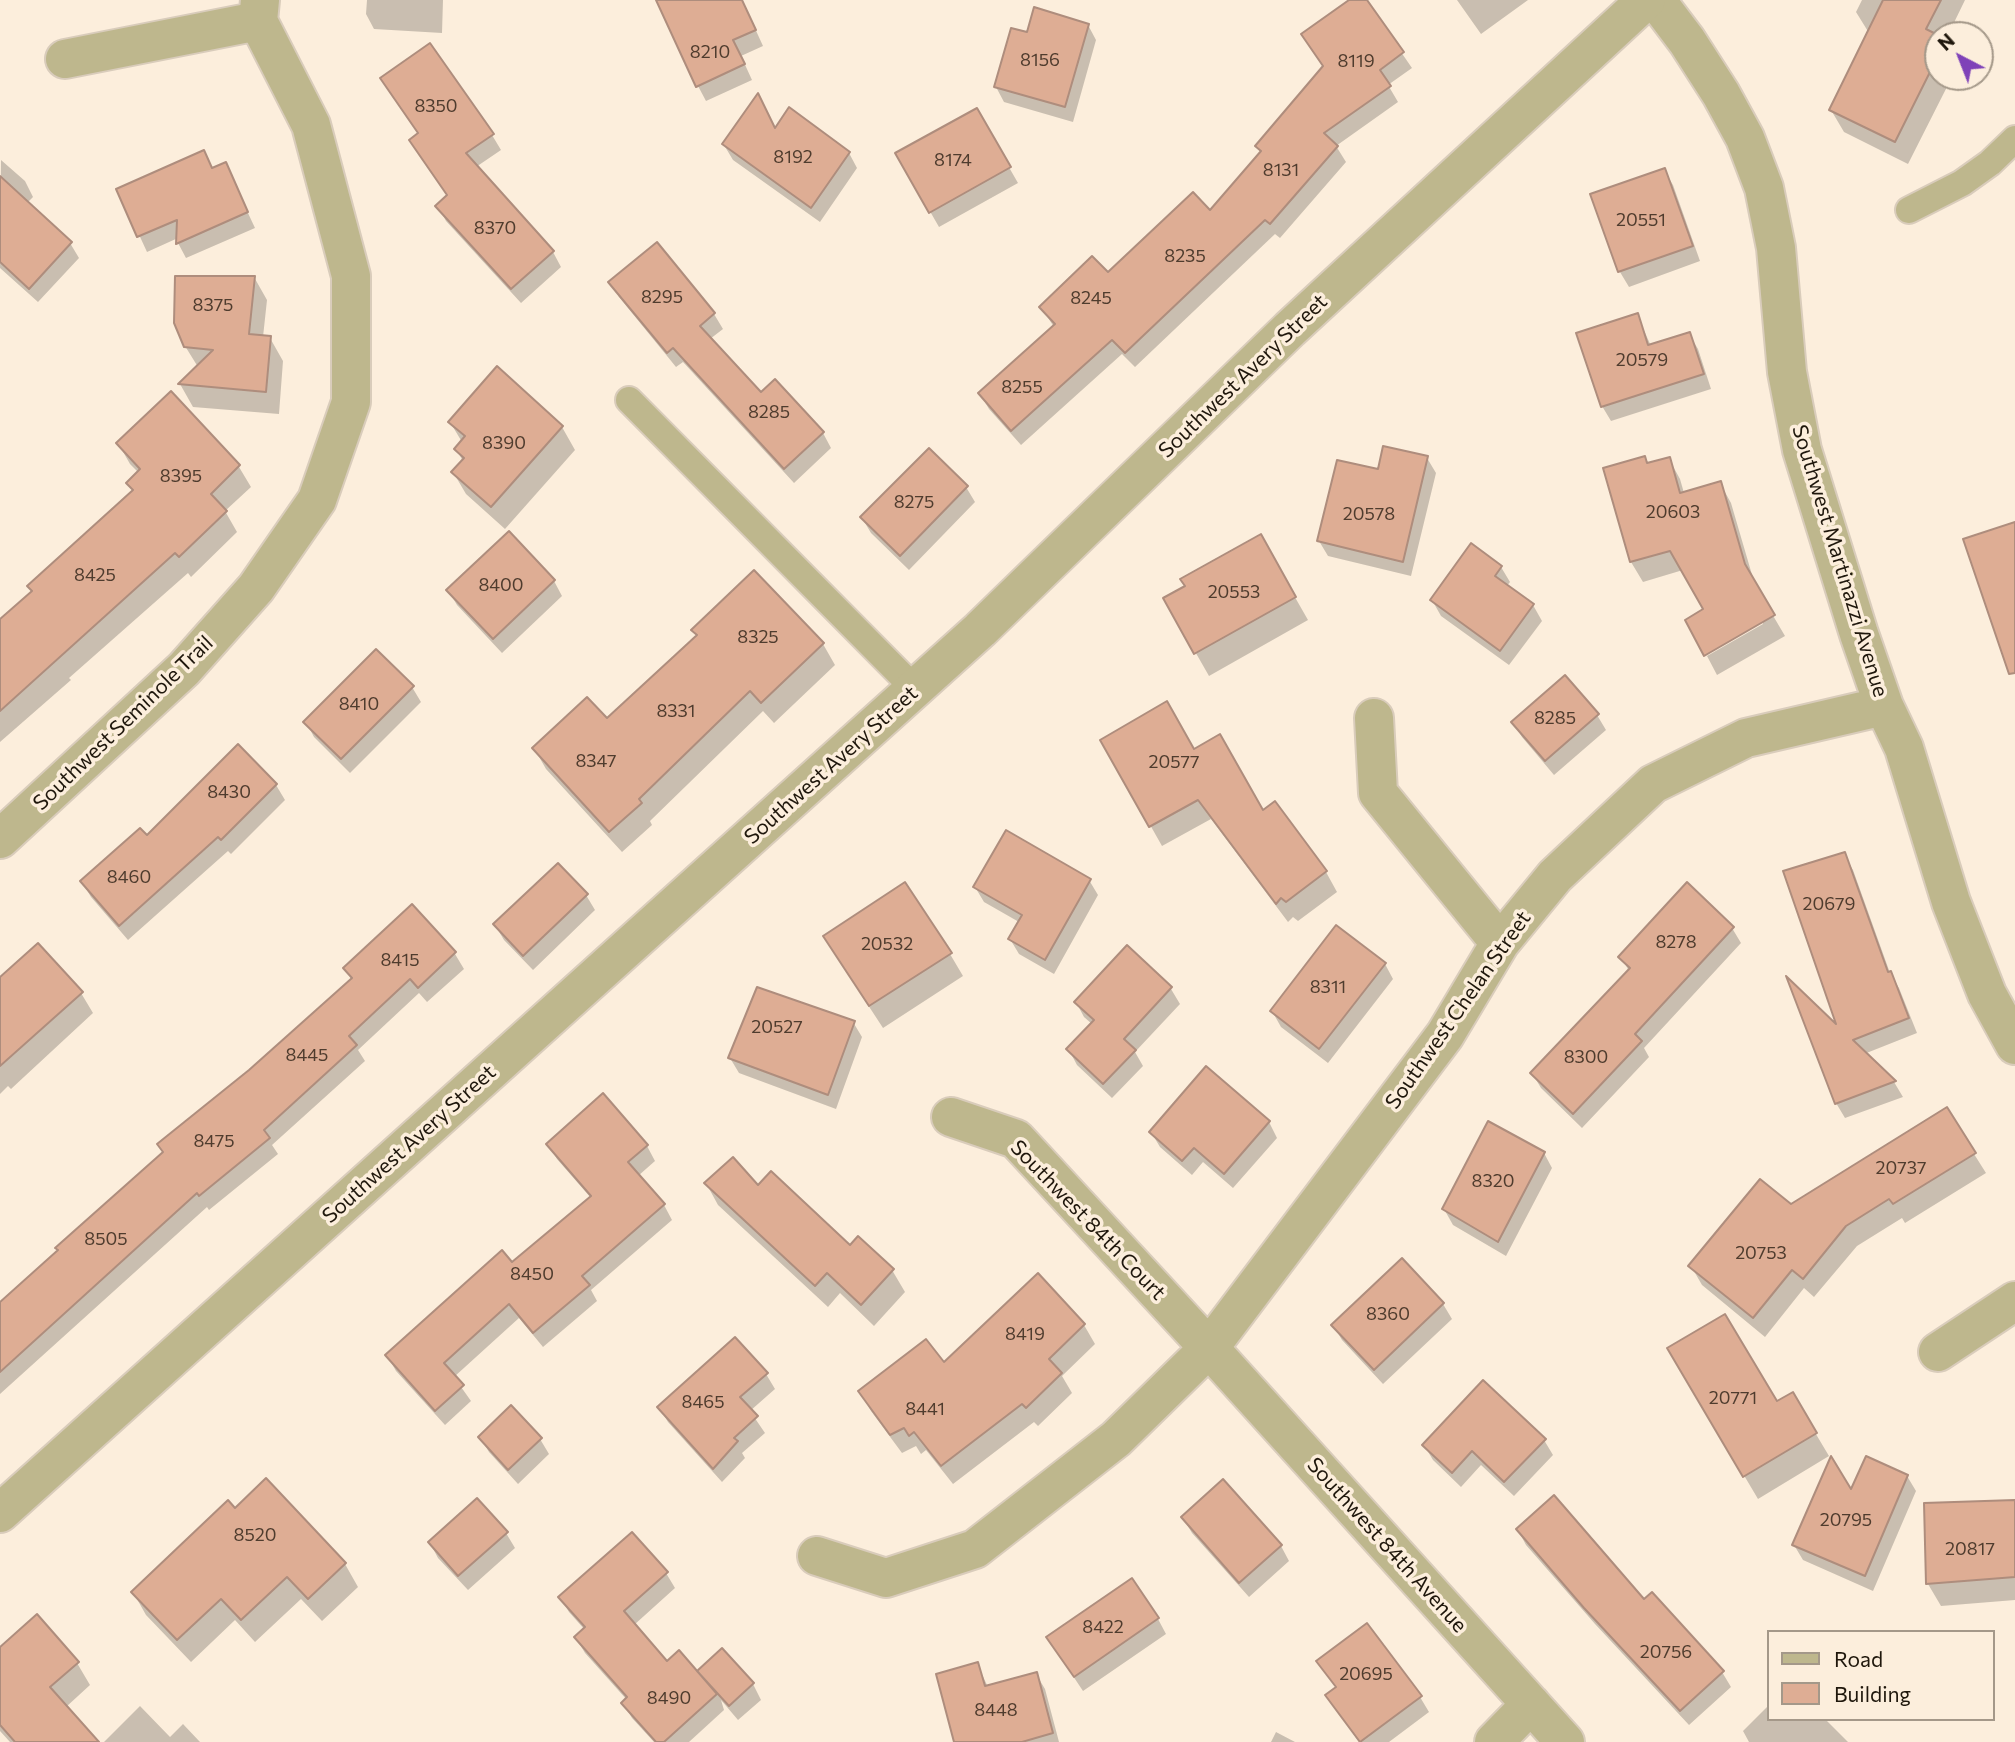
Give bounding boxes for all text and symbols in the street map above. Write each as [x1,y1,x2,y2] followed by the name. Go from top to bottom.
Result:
[1924,21,1994,91] north arrow
[1933,28,1959,55] text: N
[690,41,730,63] house number: 8210
[1020,49,1060,71] house number: 8156
[1337,50,1375,72] house number: 8119
[414,95,458,117] house number: 8350
[773,146,813,168] house number: 8192
[934,149,972,171] house number: 8174
[1263,159,1299,181] house number: 8131
[1616,209,1666,231] house number: 20551
[474,217,516,239] house number: 8370
[1164,245,1206,267] house number: 8235
[641,286,683,308] house number: 8295
[1070,287,1112,309] house number: 8245
[1154,289,1332,463] street label: Southwest Avery Street
[193,294,233,316] house number: 8375
[1616,349,1668,371] house number: 20579
[1001,376,1043,398] house number: 8255
[748,401,790,423] house number: 8285
[1787,422,1893,700] street label: Southwest Martinazzi Avenue
[482,432,526,454] house number: 8390
[160,465,202,487] house number: 8395
[894,491,934,513] house number: 8275
[1646,501,1700,523] house number: 20603
[1343,503,1395,525] house number: 20578
[74,564,116,586] house number: 8425
[478,574,524,596] house number: 8400
[1208,581,1260,603] house number: 20553
[737,626,779,648] house number: 8325
[28,630,218,816] street label: Southwest Seminole Trail
[739,681,923,849] street label: Southwest Avery Street
[339,693,379,715] house number: 8410
[656,700,696,722] house number: 8331
[1534,707,1576,729] house number: 8285
[575,750,617,772] house number: 8347
[1148,751,1200,773] house number: 20577
[207,781,251,803] house number: 8430
[107,866,151,888] house number: 8460
[1803,893,1855,915] house number: 20679
[1380,906,1536,1114] street label: Southwest Chelan Street
[1655,931,1697,953] house number: 8278
[861,933,913,955] house number: 20532
[380,949,420,971] house number: 8415
[1310,976,1346,998] house number: 8311
[751,1016,803,1038] house number: 20527
[286,1044,328,1066] house number: 8445
[1564,1046,1608,1068] house number: 8300
[317,1060,501,1228] street label: Southwest Avery Street
[193,1130,235,1152] house number: 8475
[1005,1135,1171,1305] street label: Southwest 84th Court
[1876,1157,1926,1179] house number: 20737
[1472,1170,1514,1192] house number: 8320
[84,1228,128,1250] house number: 8505
[1735,1242,1787,1264] house number: 20753
[510,1263,554,1285] house number: 8450
[1366,1303,1410,1325] house number: 8360
[1005,1323,1045,1345] house number: 8419
[1709,1387,1757,1409] house number: 20771
[682,1391,724,1413] house number: 8465
[905,1398,945,1420] house number: 8441
[1302,1452,1472,1638] street label: Southwest 84th Avenue
[1820,1509,1872,1531] house number: 20795
[234,1524,276,1546] house number: 8520
[1945,1538,1995,1560] house number: 20817
[1082,1616,1124,1638] house number: 8422
[1766,1630,1994,1721] legend
[1640,1641,1692,1663] house number: 20756
[1834,1646,1883,1671] text: Road
[1339,1663,1393,1685] house number: 20695
[1834,1681,1911,1706] text: Building
[647,1687,691,1709] house number: 8490
[974,1699,1018,1721] house number: 8448

